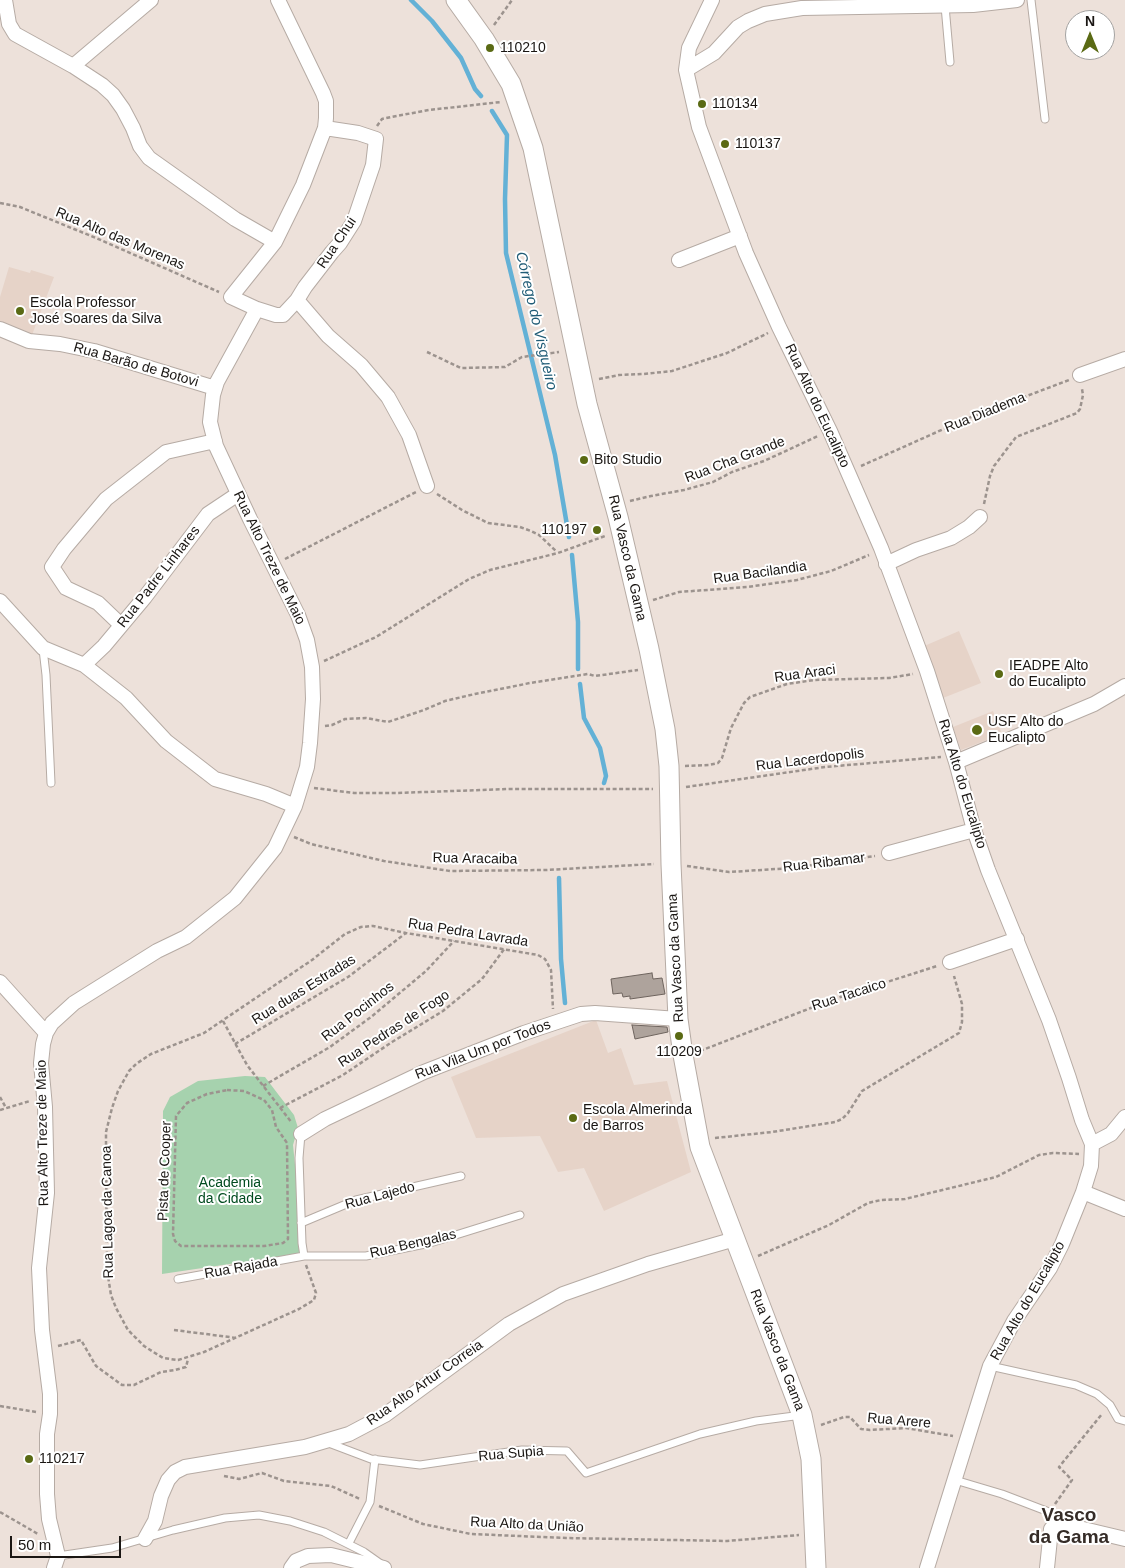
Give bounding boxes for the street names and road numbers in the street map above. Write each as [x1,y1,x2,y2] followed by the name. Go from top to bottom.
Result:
[53,204,187,274] street label: Rua Alto das Morenas
[314,214,360,272] street label: Rua Chui
[72,339,200,391] street label: Rua Barão de Botovi
[781,341,853,471] street label: Rua Alto do Eucalipto
[942,389,1028,437] street label: Rua Diadema
[683,433,787,487] street label: Rua Cha Grande
[229,488,309,628] street label: Rua Alto Treze de Maio
[604,493,650,623] street label: Rua Vasco da Gama
[114,523,204,631] street label: Rua Padre Linhares
[712,558,808,588] street label: Rua Bacilandia
[773,661,837,687] street label: Rua Araci
[934,717,990,851] street label: Rua Alto do Eucalipto
[755,745,865,775] street label: Rua Lacerdopolis
[432,850,518,868] street label: Rua Aracaiba
[782,850,866,876] street label: Rua Ribamar
[664,893,688,1023] street label: Rua Vasco da Gama
[407,915,529,951] street label: Rua Pedra Lavrada
[249,951,359,1029] street label: Rua duas Estradas
[810,975,888,1015] street label: Rua Tacaico
[318,979,398,1045] street label: Rua Pocinhos
[335,987,453,1071] street label: Rua Pedras de Fogo
[413,1016,553,1084] street label: Rua Vila Um por Todos
[33,1060,53,1206] street label: Rua Alto Treze de Maio
[155,1121,175,1221] street label: Pista de Cooper
[98,1145,118,1279] street label: Rua Lagoa da Canoa
[343,1179,417,1213] street label: Rua Lajedo
[368,1226,458,1262] street label: Rua Bengalas
[987,1238,1069,1364] street label: Rua Alto do Eucalipto
[203,1253,279,1283] street label: Rua Rajada
[746,1287,808,1413] street label: Rua Vasco da Gama
[364,1337,486,1429] street label: Rua Alto Artur Correia
[866,1410,932,1432] street label: Rua Arere
[478,1443,544,1465] street label: Rua Supia
[470,1514,584,1536] street label: Rua Alto da União

